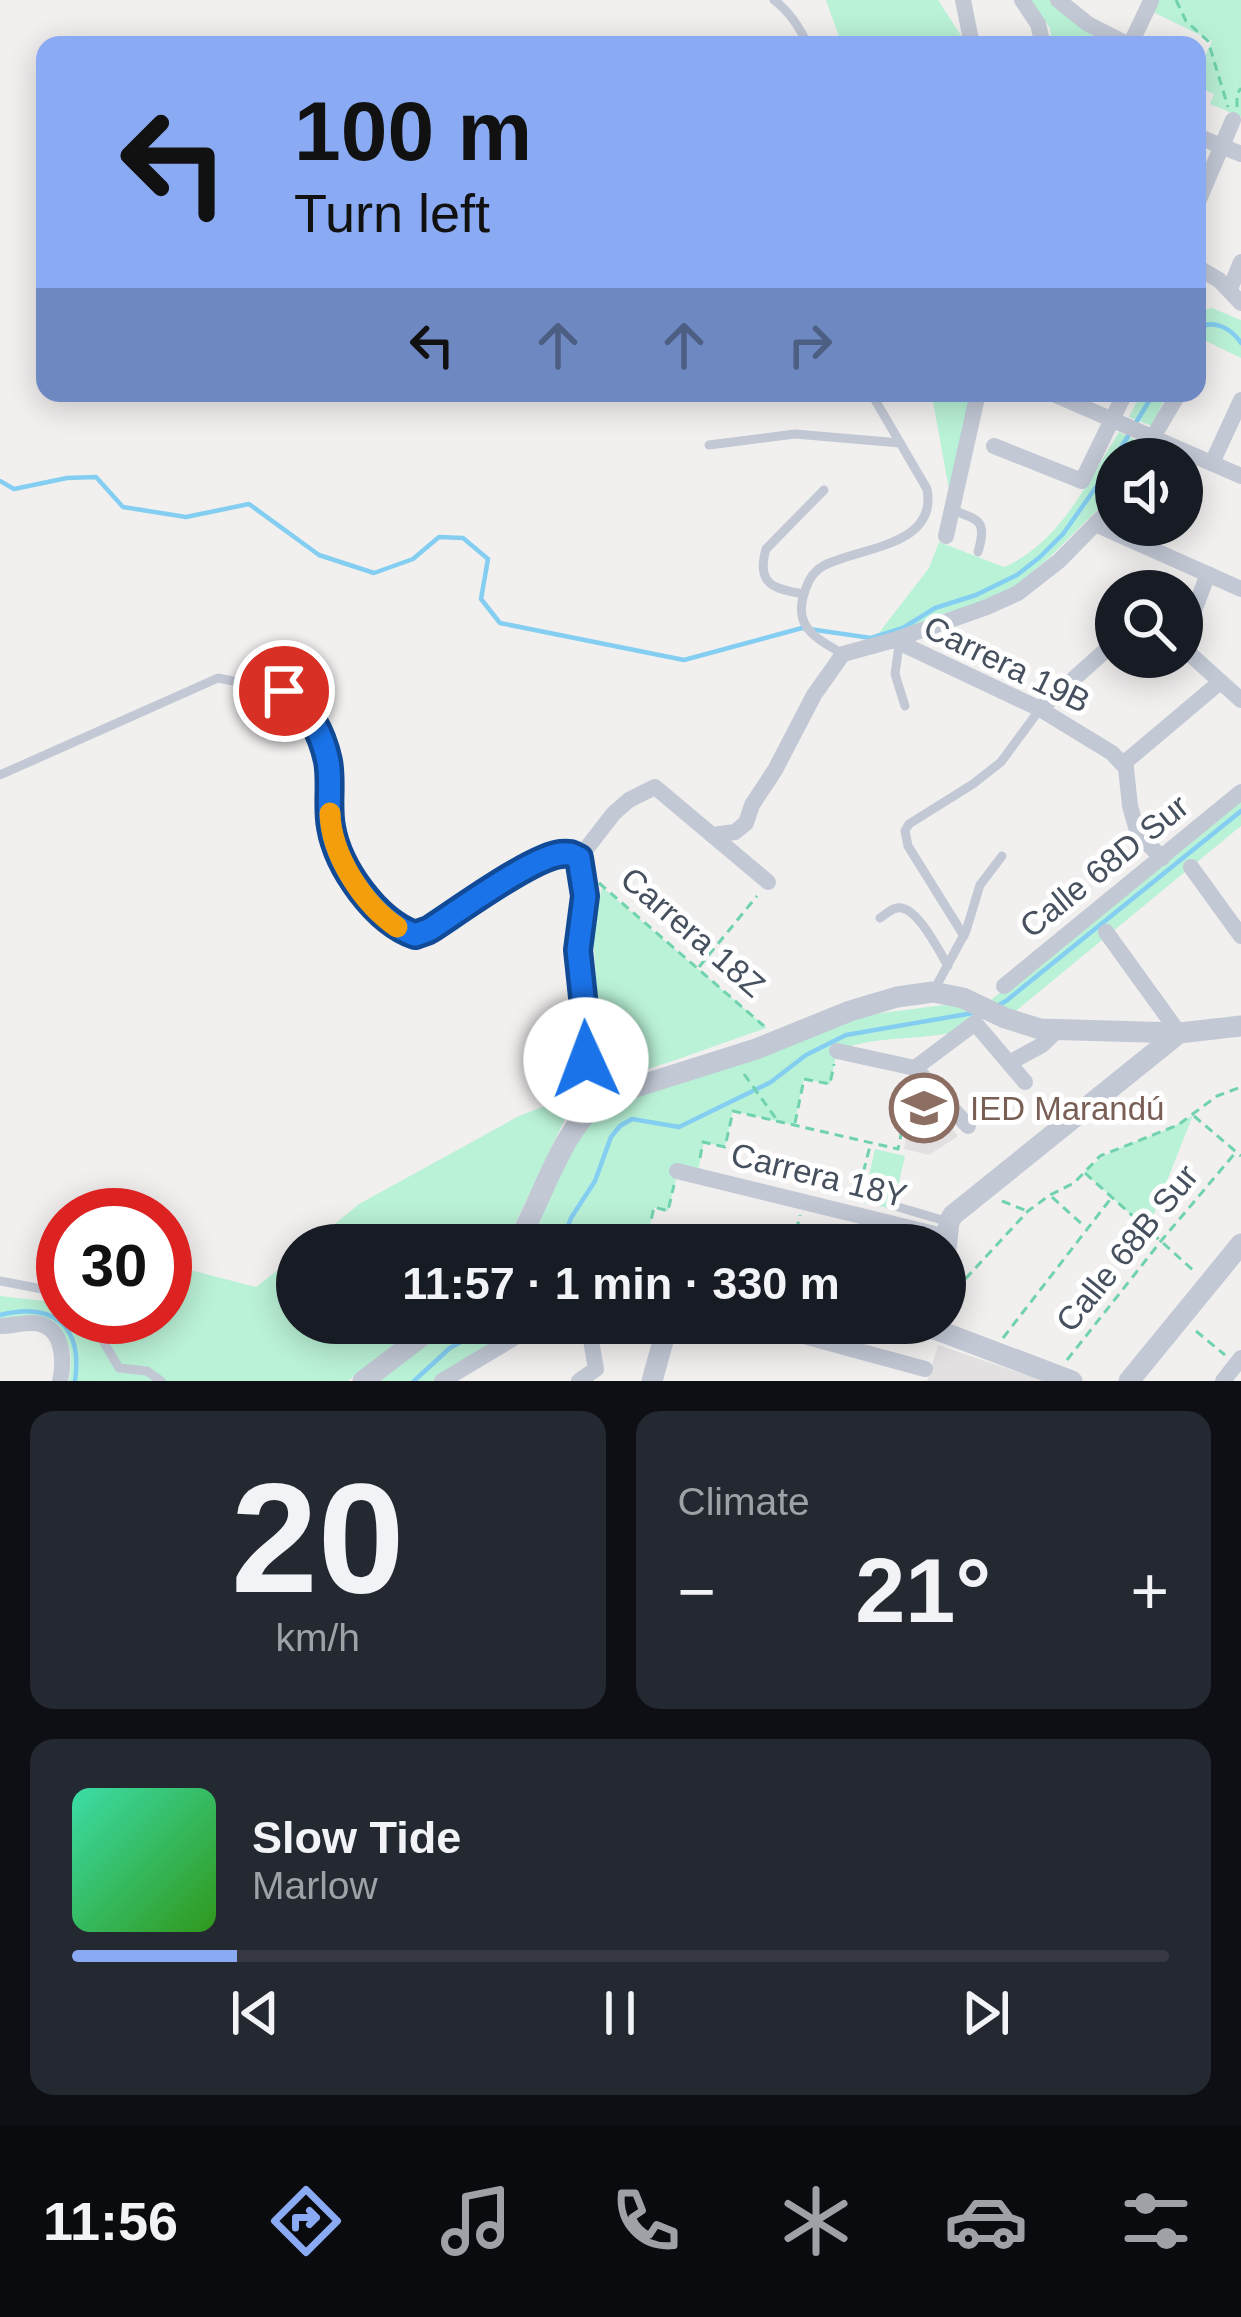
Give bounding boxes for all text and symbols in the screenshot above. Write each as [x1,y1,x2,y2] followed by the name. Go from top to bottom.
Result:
[96,84,252,240] icon: left
[294,84,532,178] text: 100 m
[294,183,490,243] text: Turn left
[399,312,465,378] icon: left
[525,312,591,378] icon: ahead
[651,312,717,378] icon: ahead
[777,312,843,378] icon: right
[1095,438,1203,678] map controls
[1095,438,1203,546] button: sound
[1095,570,1203,678] button: search
[918,608,1096,720] street label: Carrera 19B
[233,640,335,742] pin
[251,658,317,724] icon: arrive
[1013,787,1195,945] street label: Calle 68D Sur
[614,860,772,1004] street label: Carrera 18Z
[523,997,649,1123] position arrow
[889,1073,959,1143] school or university icon: IED Marandú
[970,1090,1164,1127] place label: IED Marandú
[727,1135,911,1215] street label: Carrera 18Y
[1049,1157,1205,1339] street label: Calle 68B Sur
[36,1188,192,1344] speed limit sign: 30
[402,1258,840,1309] text: 11:57 · 1 min · 330 m
[231,1451,405,1625] text: 20
[678,1480,810,1523] text: Climate
[855,1541,991,1641] text: 21°
[678,1554,716,1628] text: −
[1130,1554,1169,1628] text: +
[275,1616,360,1659] text: km/h
[252,1812,461,1863] text: Slow Tide
[252,1864,378,1907] text: Marlow
[222,1980,288,2046] icon: previous
[587,1980,653,2046] icon: pause
[953,1980,1019,2046] icon: next
[264,2179,348,2263] icon: directions
[434,2179,518,2263] icon: music
[604,2179,688,2263] icon: phone
[774,2179,858,2263] icon: climate
[944,2179,1028,2263] icon: car
[1114,2179,1198,2263] icon: filters
[43,2191,178,2251] text: 11:56

